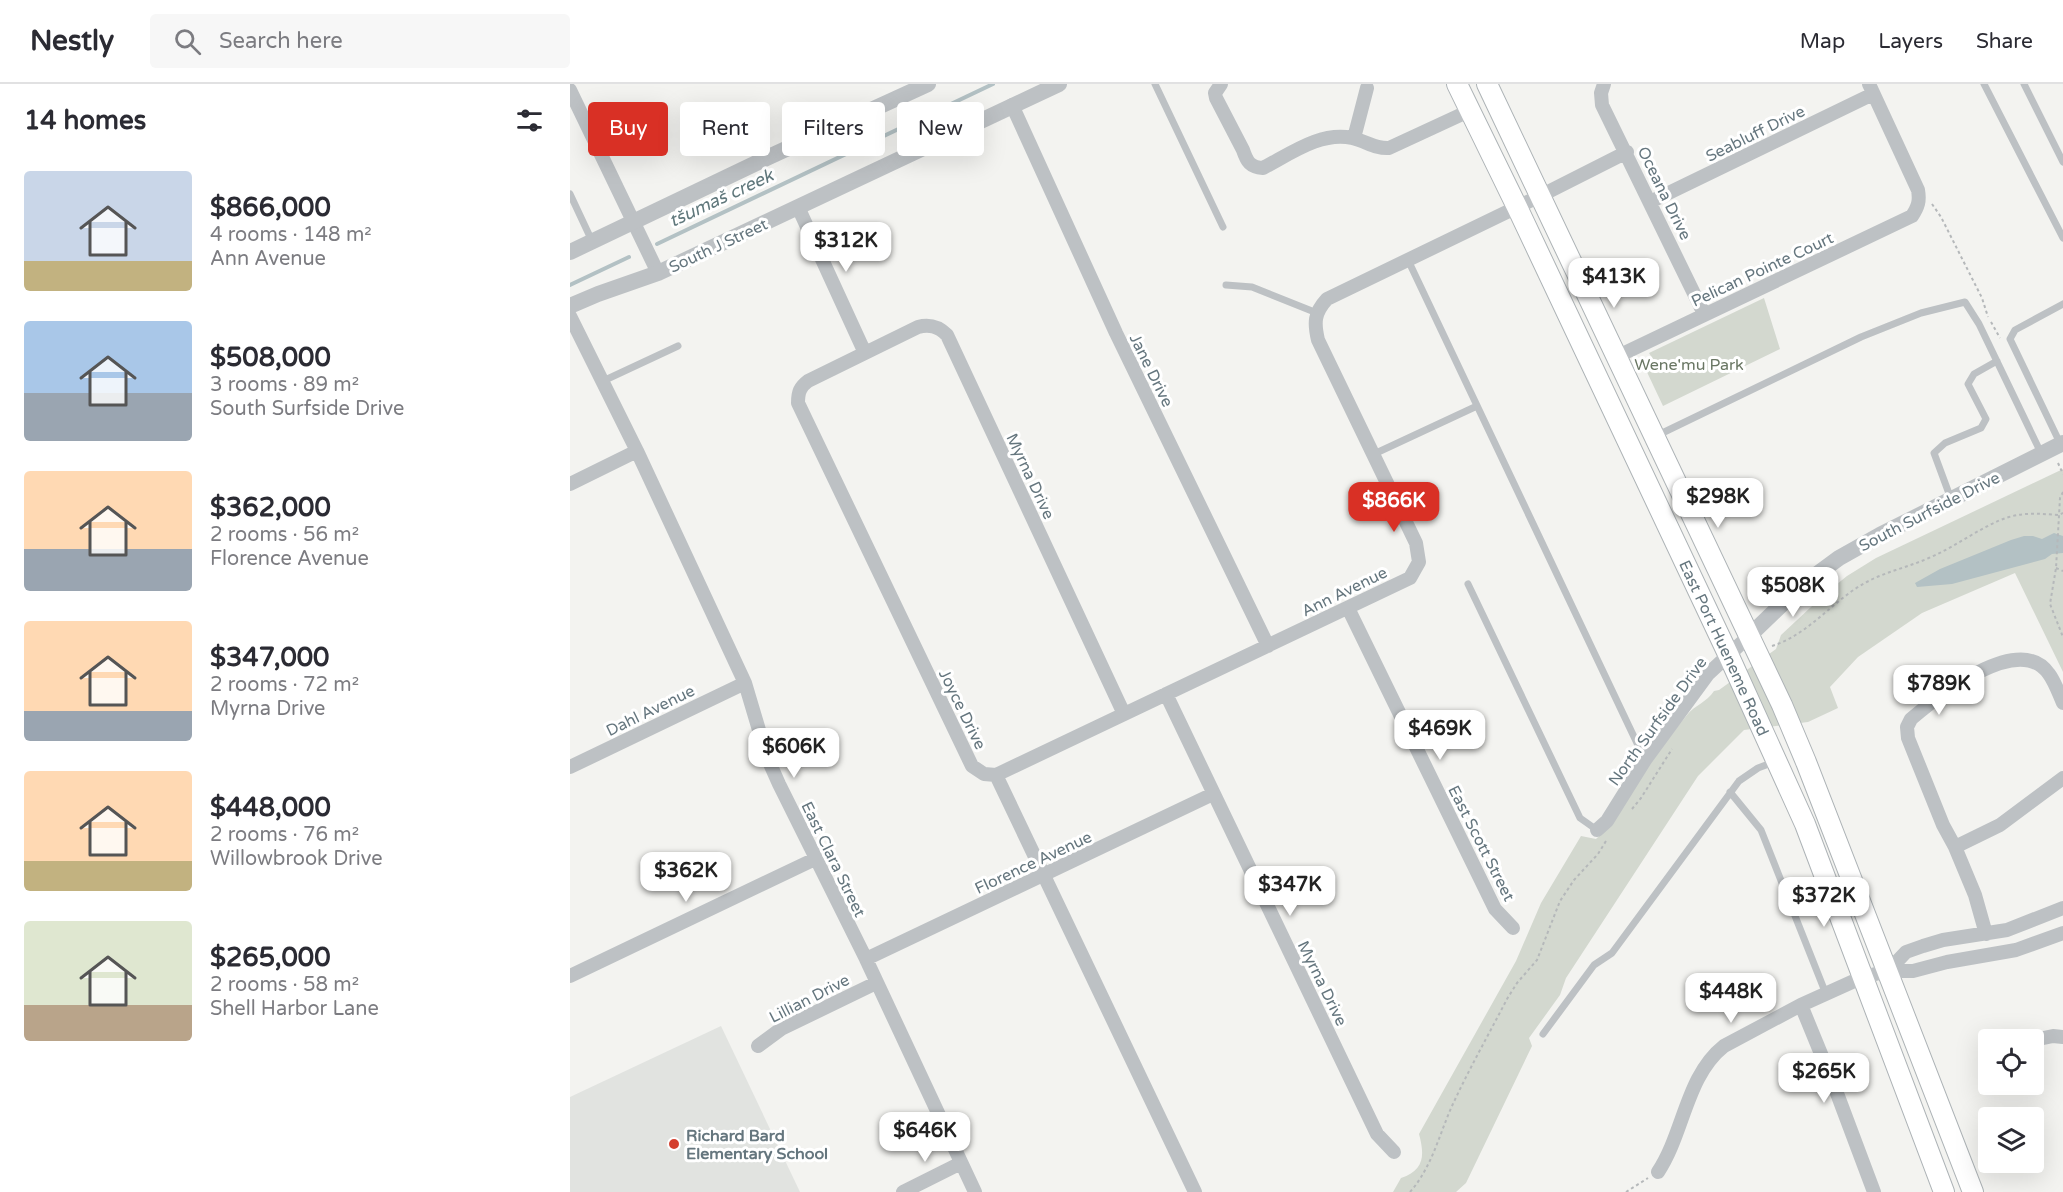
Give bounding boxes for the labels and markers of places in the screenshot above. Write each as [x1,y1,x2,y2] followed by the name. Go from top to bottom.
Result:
[804,222,888,273] pin: $312K
[1572,258,1656,309] pin: $413K
[1676,478,1760,529] pin: $298K
[1352,482,1436,533] pin: $866K
[1751,567,1835,618] pin: $508K
[1897,665,1981,716] pin: $789K
[1398,710,1482,761] pin: $469K
[752,728,836,779] pin: $606K
[644,852,728,903] pin: $362K
[1248,866,1332,917] pin: $347K
[1782,877,1866,928] pin: $372K
[1689,973,1773,1024] pin: $448K
[1782,1053,1866,1104] pin: $265K
[883,1112,967,1163] pin: $646K
[686,1126,828,1164] place label: Richard Bard Elementary School
[667,1137,681,1151] marker: Richard Bard Elementary School

